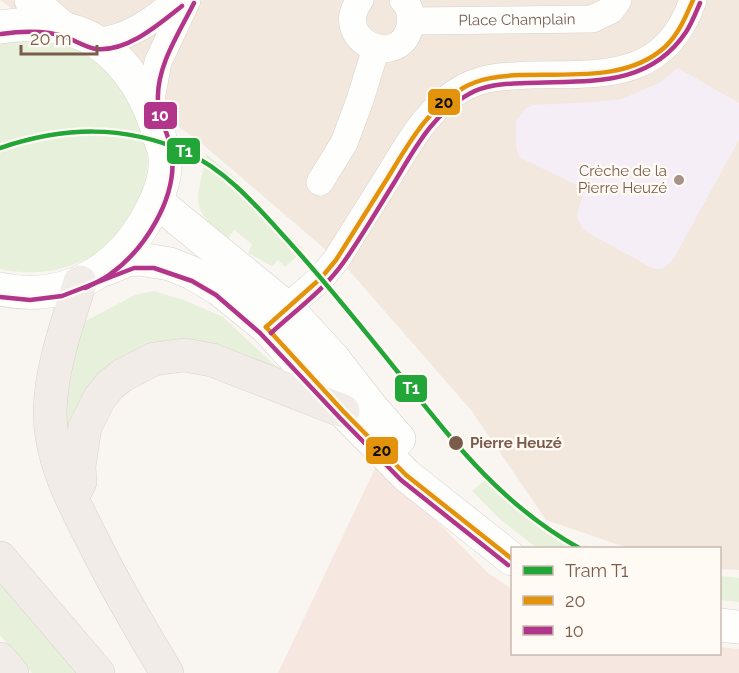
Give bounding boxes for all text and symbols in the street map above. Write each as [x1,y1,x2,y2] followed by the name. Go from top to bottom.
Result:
[458,10,576,29] street label: Place Champlain
[21,18,98,56] scale bar
[30,28,72,49] text: 20 m
[427,88,461,116] line badge: 20
[435,93,454,112] text: 20
[143,101,178,130] line badge: 10
[151,106,169,125] text: 10
[166,137,201,165] line badge: T1
[175,142,193,161] text: T1
[578,162,667,197] place label: Crèche de la Pierre Heuzé
[672,173,686,187] marker: Crèche de la Pierre Heuzé
[394,374,428,403] line badge: T1
[402,379,420,398] text: T1
[447,434,465,452] marker: Pierre Heuzé
[470,434,562,452] place label: Pierre Heuzé
[365,436,399,465] line badge: 20
[373,441,392,460] text: 20
[511,547,721,655] legend
[565,560,629,581] text: Tram T1
[565,590,585,611] text: 20
[565,620,584,641] text: 10

